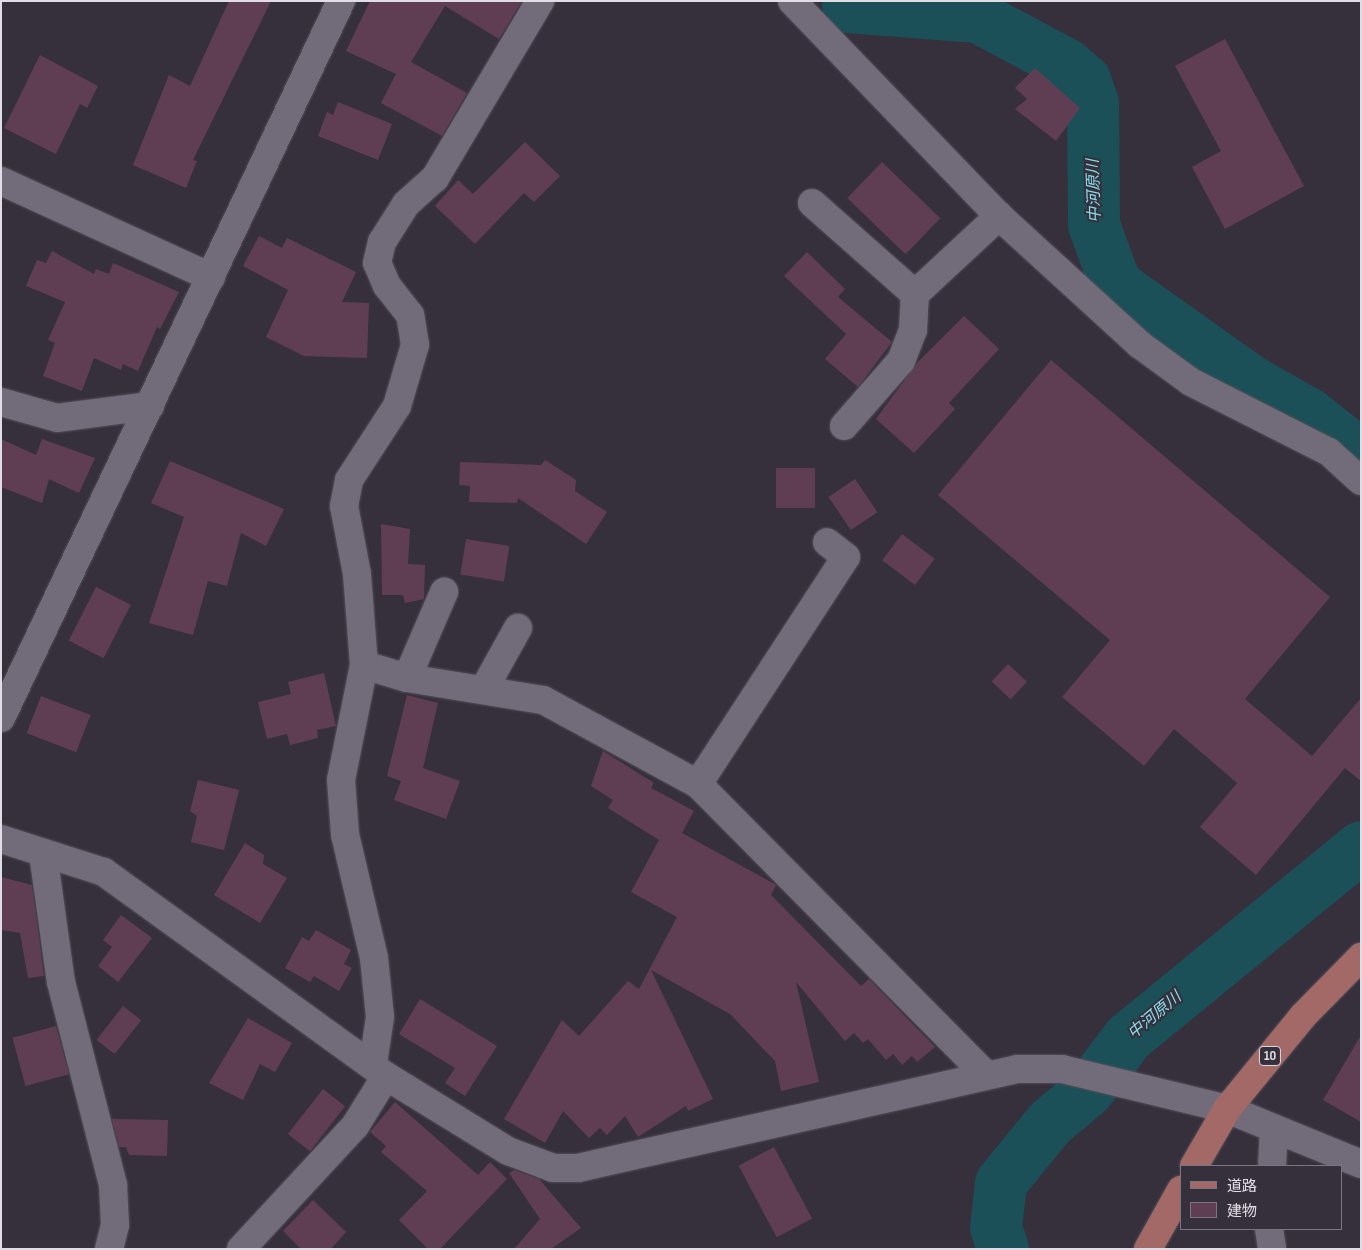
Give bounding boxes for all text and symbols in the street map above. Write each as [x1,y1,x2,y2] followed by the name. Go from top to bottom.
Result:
[1084,159,1106,223] water label: 中河原川
[1124,988,1186,1044] water label: 中河原川
[1259,1044,1281,1068] road number: 10
[1180,1165,1342,1230] legend
[1227,1177,1257,1196] text: 道路
[1227,1202,1257,1221] text: 建物

